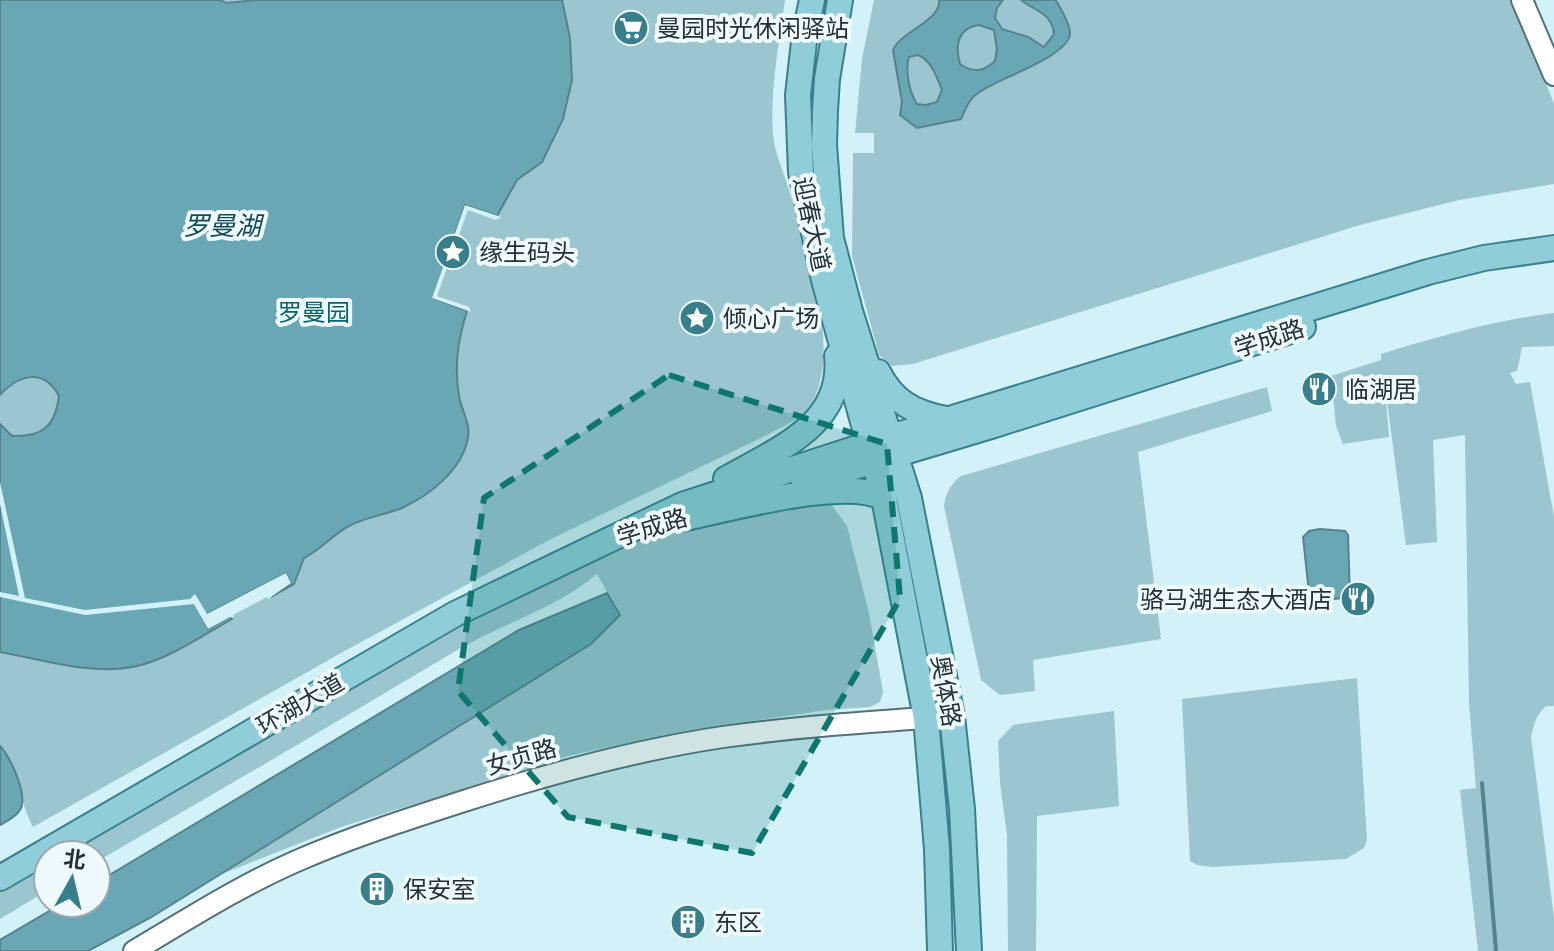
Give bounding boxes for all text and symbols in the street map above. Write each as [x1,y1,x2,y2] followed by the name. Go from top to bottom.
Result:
[612,9,650,47] supermarket icon: 曼园时光休闲驿站
[657,14,849,43] place label: 曼园时光休闲驿站
[788,174,836,274] street label: 迎春大道
[183,210,265,242] water label: 罗曼湖
[434,233,472,271] place icon: 缘生码头
[479,238,575,267] place label: 缘生码头
[278,298,350,327] park label: 罗曼园
[678,299,716,337] place icon: 倾心广场
[723,304,819,333] place label: 倾心广场
[1230,313,1308,363] street label: 学成路
[1300,370,1338,408] restaurant icon: 临湖居
[1345,375,1417,404] place label: 临湖居
[613,503,691,551] street label: 学成路
[1339,580,1377,618] restaurant icon: 骆马湖生态大酒店
[1140,585,1332,614] place label: 骆马湖生态大酒店
[925,653,967,729] street label: 奥体路
[251,667,349,741] street label: 环湖大道
[482,733,560,781] street label: 女贞路
[32,839,112,919] north arrow
[62,845,87,875] text: 北
[358,870,396,908] building icon: 保安室
[403,875,475,904] place label: 保安室
[669,903,707,941] building icon: 东区
[714,908,762,937] place label: 东区

